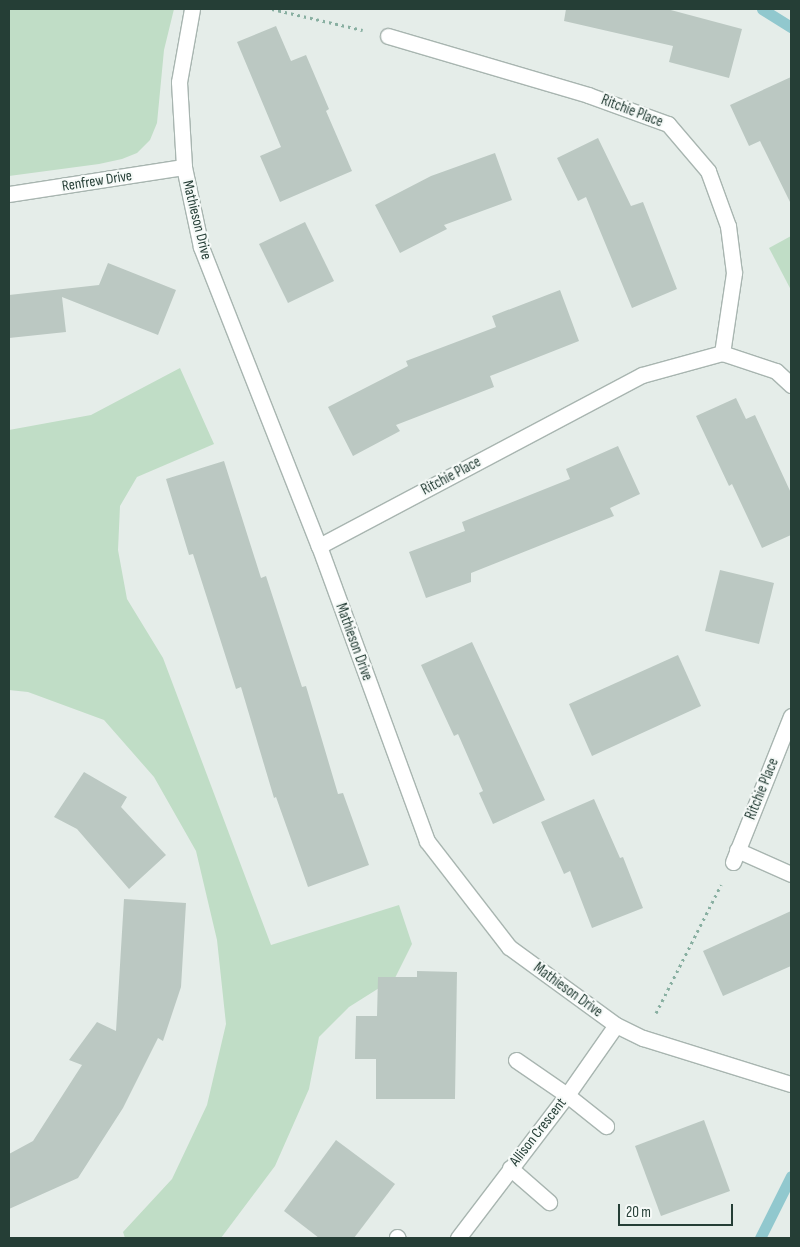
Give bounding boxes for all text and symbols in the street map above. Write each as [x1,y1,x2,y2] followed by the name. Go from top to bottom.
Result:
[599,91,665,131] street label: Ritchie Place
[61,167,133,195] street label: Renfrew Drive
[178,178,216,262] street label: Mathieson Drive
[418,453,484,499] street label: Ritchie Place
[332,601,376,683] street label: Mathieson Drive
[742,756,782,822] street label: Ritchie Place
[530,959,606,1021] street label: Mathieson Drive
[506,1094,570,1170] street label: Allison Crescent
[620,1194,735,1226] scale bar
[626,1203,651,1222] text: 20 m

